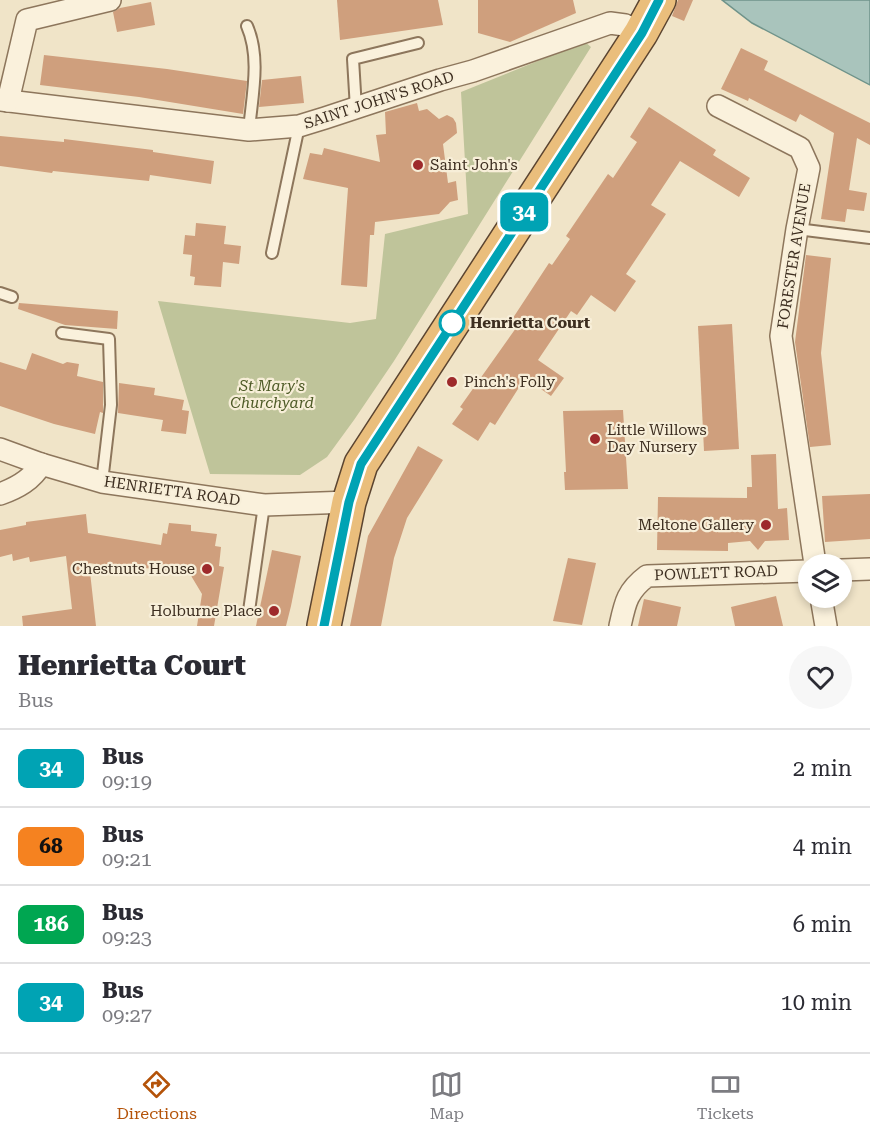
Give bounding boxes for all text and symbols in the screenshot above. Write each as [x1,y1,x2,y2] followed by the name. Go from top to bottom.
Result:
[302,67,456,133] street label: SAINT JOHN'S ROAD
[430,156,518,174] place label: Saint John's
[411,158,425,172] marker: Saint John's
[774,182,814,330] street label: FORESTER AVENUE
[497,192,551,232] line badge: 34
[512,200,536,224] text: 34
[439,310,465,336] marker: Henrietta Court
[470,314,590,332] place label: Henrietta Court
[464,373,555,391] place label: Pinch's Folly
[445,375,459,389] marker: Pinch's Folly
[230,377,314,412] park label: St Mary's Churchyard
[607,421,707,456] place label: Little Willows Day Nursery
[588,432,602,446] marker: Little Willows Day Nursery
[103,473,241,509] street label: HENRIETTA ROAD
[638,516,754,534] place label: Meltone Gallery
[759,518,773,532] marker: Meltone Gallery
[798,554,852,608] map controls
[798,554,852,608] button: layers
[72,560,195,578] place label: Chestnuts House
[200,562,214,576] marker: Chestnuts House
[654,562,778,584] street label: POWLETT ROAD
[150,602,262,620] place label: Holburne Place
[267,604,281,618] marker: Holburne Place
[789,646,852,709] button: heart
[18,649,246,682] text: Henrietta Court
[18,688,53,712] text: Bus
[102,744,144,769] text: Bus
[39,756,63,780] text: 34
[793,756,852,781] text: 2 min
[102,769,152,793] text: 09:19
[102,822,144,847] text: Bus
[39,834,63,858] text: 68
[793,834,852,859] text: 4 min
[102,847,152,871] text: 09:21
[102,900,144,925] text: Bus
[33,912,69,936] text: 186
[793,912,852,937] text: 6 min
[102,925,152,949] text: 09:23
[102,978,144,1003] text: Bus
[39,990,63,1014] text: 34
[781,990,852,1015] text: 10 min
[102,1003,152,1027] text: 09:27
[116,1068,197,1123] tab: Directions
[430,1068,464,1123] tab: Map
[697,1068,754,1123] tab: Tickets

